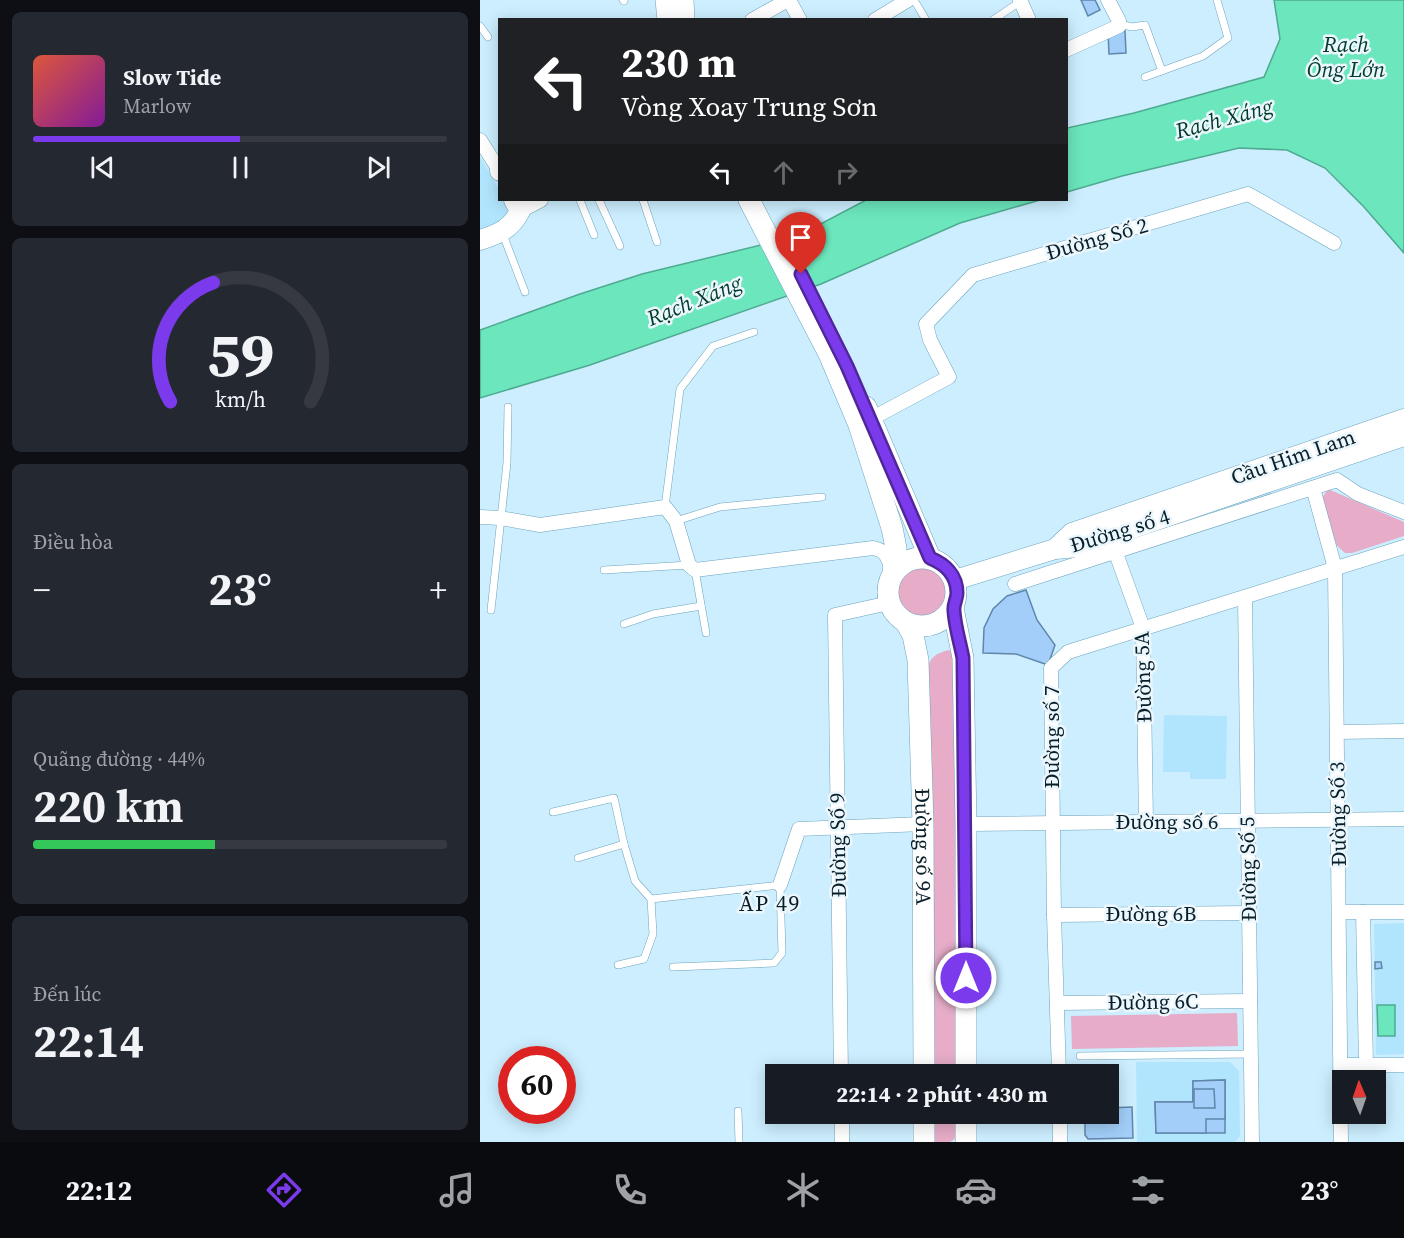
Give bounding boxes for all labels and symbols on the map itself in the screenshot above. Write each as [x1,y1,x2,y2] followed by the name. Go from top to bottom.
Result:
[1307,29,1386,84] water label: Rạch Ông Lớn
[1171,90,1277,146] water label: Rạch Xáng
[1042,210,1151,267] street label: Đường Số 2
[775,212,826,274] pin
[641,267,747,333] water label: Rạch Xáng
[1227,422,1359,491] street label: Cầu Him Lam
[1066,501,1174,559] street label: Đường số 4
[1126,631,1159,723] street label: Đường 5A
[1037,685,1066,789] street label: Đường số 7
[1322,761,1353,867] street label: Đường Số 3
[908,787,938,905] street label: Đường số 9A
[822,792,853,898] street label: Đường Số 9
[1115,807,1219,836] street label: Đường số 6
[1232,816,1263,922] street label: Đường Số 5
[739,888,801,918] district label: ẤP 49
[1106,899,1196,928] street label: Đường 6B
[934,946,998,1010] position arrow
[1107,986,1199,1017] street label: Đường 6C
[498,1046,576,1124] speed limit sign: 60
[1332,1070,1386,1124] north arrow

